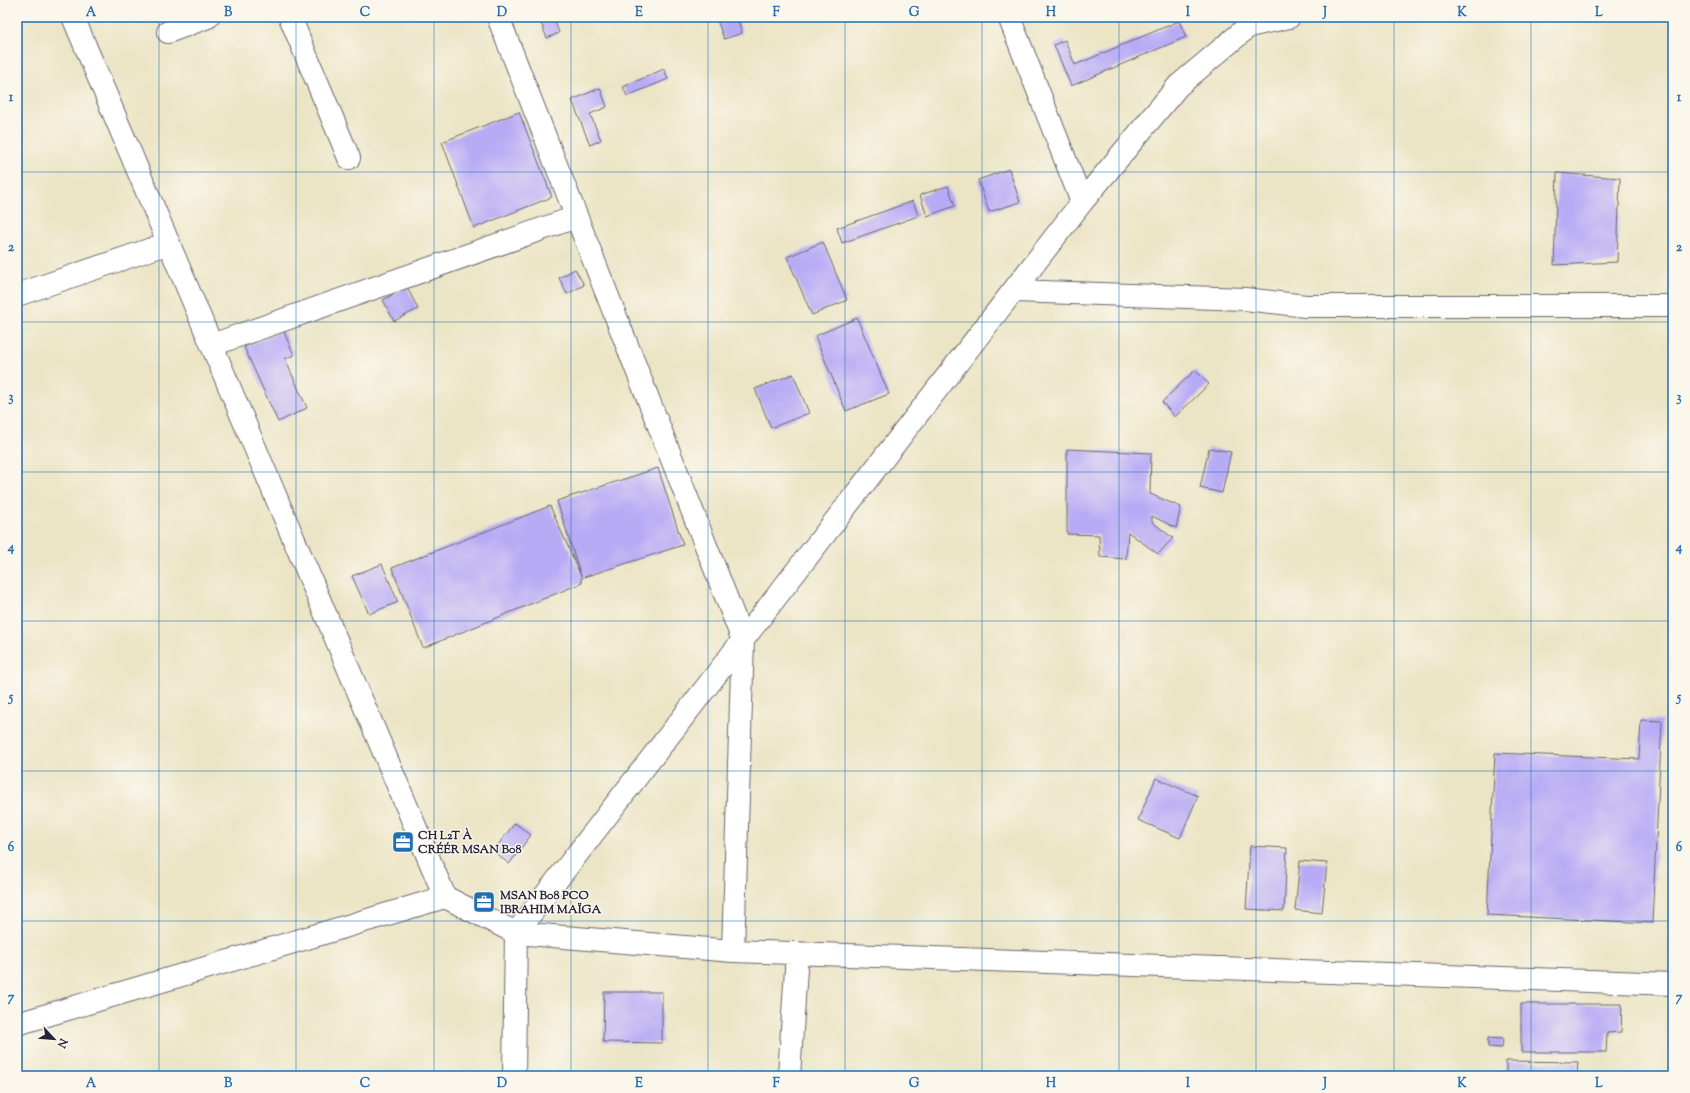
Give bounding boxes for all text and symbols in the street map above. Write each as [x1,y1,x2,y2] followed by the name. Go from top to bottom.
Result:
[86,4,97,22] text: A
[224,4,233,22] text: B
[360,4,370,22] text: C
[497,4,507,22] text: D
[635,4,643,22] text: E
[772,4,780,22] text: F
[909,4,920,22] text: G
[1046,4,1057,22] text: H
[1186,4,1191,22] text: I
[1322,4,1327,22] text: J
[1457,4,1467,22] text: K
[1595,4,1603,22] text: L
[9,89,14,107] text: 1
[1677,89,1682,107] text: 1
[8,239,15,257] text: 2
[1676,239,1683,257] text: 2
[8,389,14,407] text: 3
[1676,389,1682,407] text: 3
[7,539,15,557] text: 4
[1675,539,1683,557] text: 4
[8,689,14,707] text: 5
[1676,689,1682,707] text: 5
[418,827,521,859] place label: CH L2T À CRÉÉR MSAN B08
[390,829,416,855] office icon: CH L2T À CRÉÉR MSAN B08
[8,839,15,857] text: 6
[1676,839,1683,857] text: 6
[499,887,601,919] place label: MSAN B08 PCO IBRAHIM MAÏGA
[471,889,497,915] office icon: MSAN B08 PCO IBRAHIM MAÏGA
[8,989,15,1007] text: 7
[1676,989,1683,1007] text: 7
[34,1019,74,1059] north arrow
[53,1035,72,1051] text: N
[86,1075,97,1093] text: A
[224,1075,233,1093] text: B
[360,1075,370,1093] text: C
[497,1075,507,1093] text: D
[635,1075,643,1093] text: E
[772,1075,780,1093] text: F
[909,1075,920,1093] text: G
[1046,1075,1057,1093] text: H
[1186,1075,1191,1093] text: I
[1322,1075,1327,1093] text: J
[1457,1075,1467,1093] text: K
[1595,1075,1603,1093] text: L

